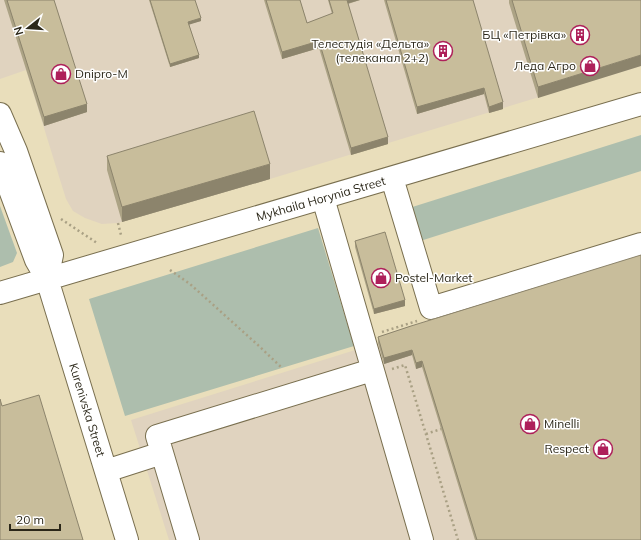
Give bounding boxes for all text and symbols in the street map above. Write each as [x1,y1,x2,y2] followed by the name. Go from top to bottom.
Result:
[8,8,48,48] north arrow
[569,24,591,46] building icon: БЦ «Петрівка»
[11,25,26,37] text: N
[482,27,567,42] place label: БЦ «Петрівка»
[311,36,430,65] place label: Телестудія «Дельта» (телеканал 2+2)
[432,40,454,62] building icon: Телестудія «Дельта» (телеканал 2+2)
[579,55,601,77] shop icon: Леда Агро
[514,58,576,73] place label: Леда Агро
[50,63,72,85] shop icon: Dnipro-M
[75,66,128,81] place label: Dnipro-M
[255,173,387,224] street label: Mykhaila Horynia Street
[370,267,392,289] shop icon: Postel-Market
[395,270,473,285] place label: Postel-Market
[66,361,109,458] street label: Kurenivska Street
[519,413,541,435] shop icon: Minelli
[544,416,579,431] place label: Minelli
[592,438,614,460] shop icon: Respect
[544,441,589,456] place label: Respect
[10,506,60,532] scale bar
[16,512,44,527] text: 20 m

